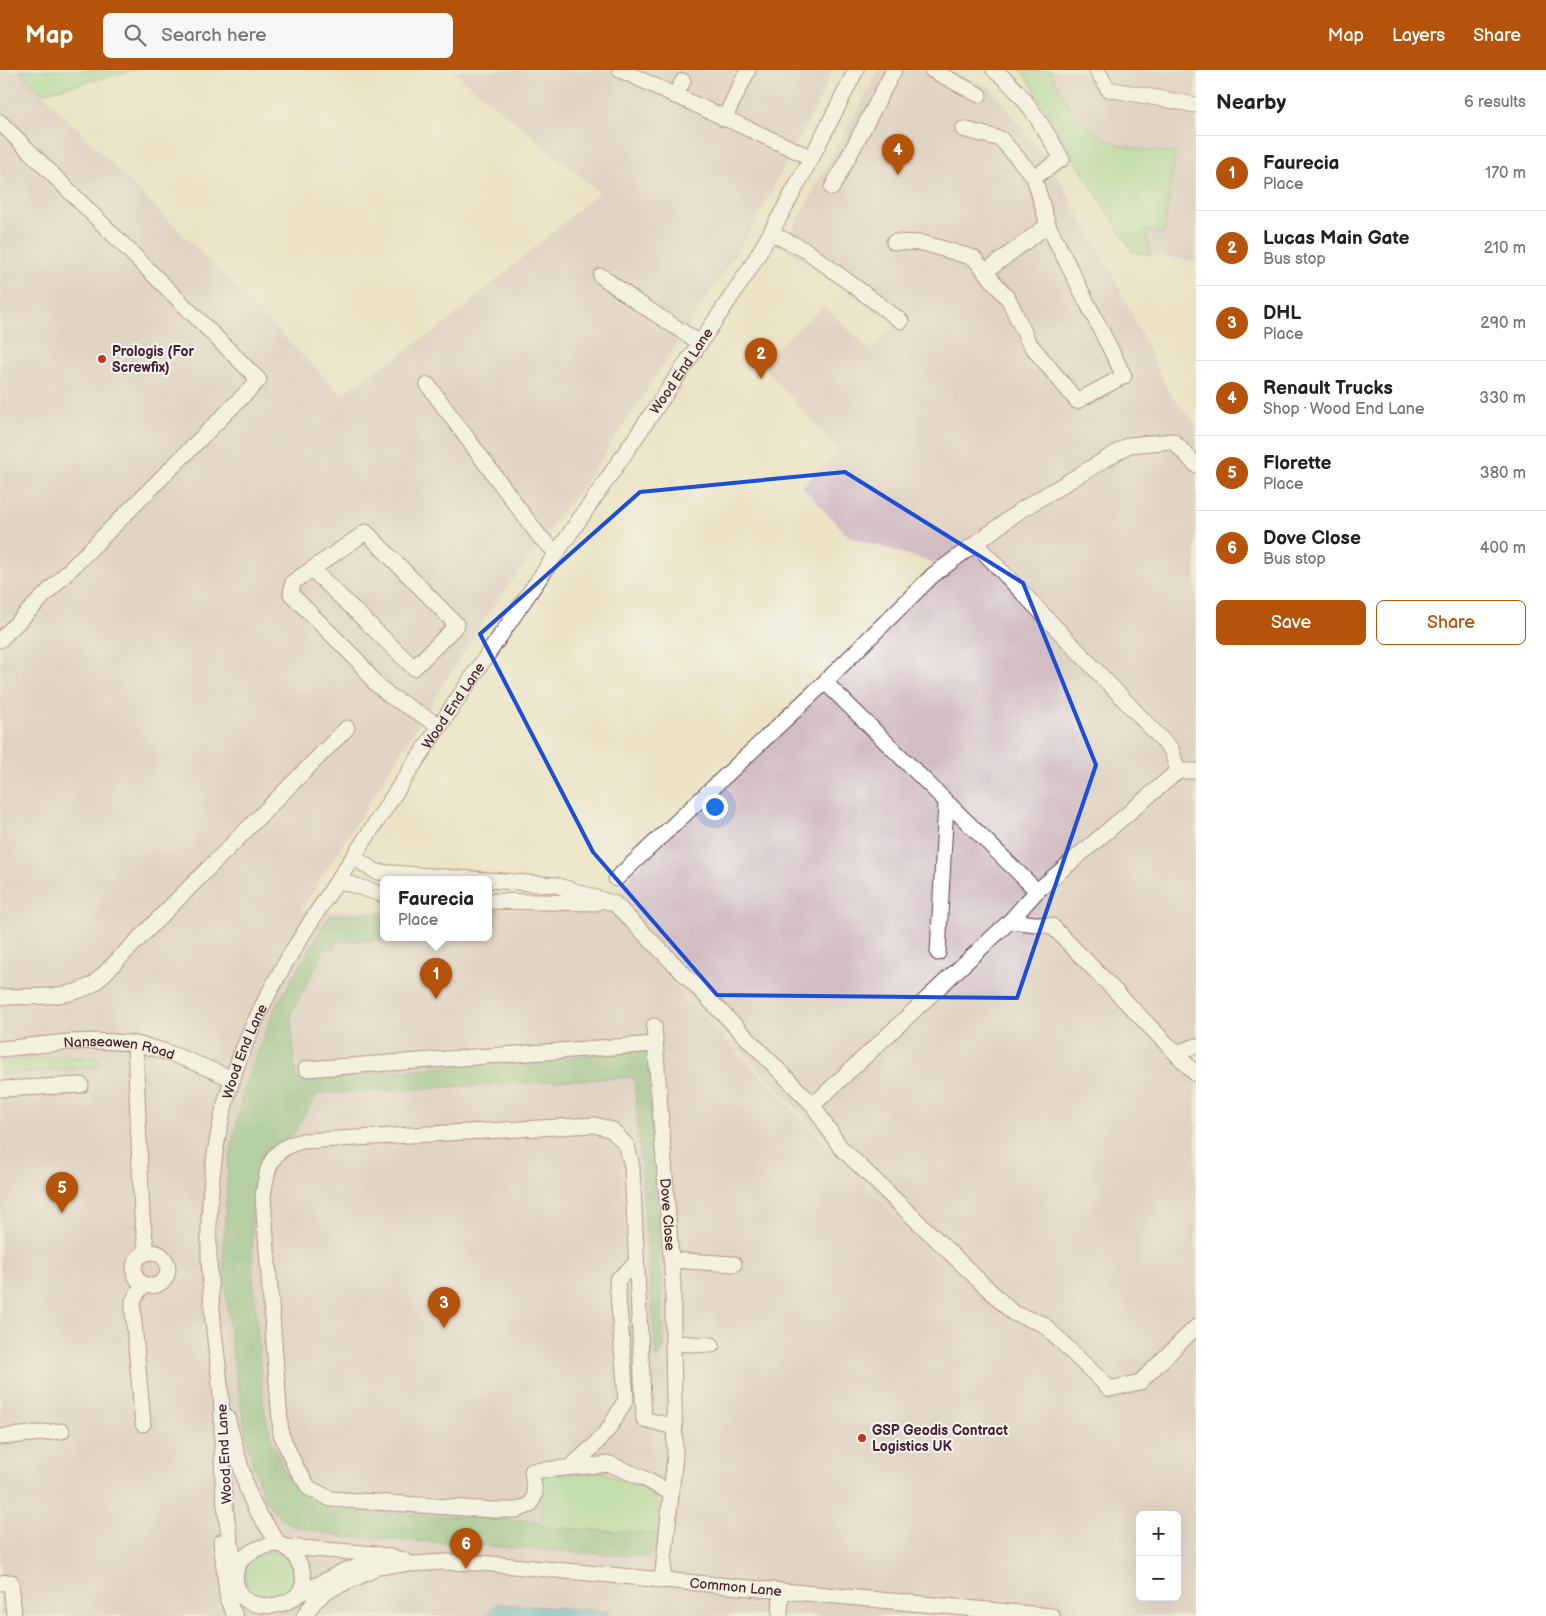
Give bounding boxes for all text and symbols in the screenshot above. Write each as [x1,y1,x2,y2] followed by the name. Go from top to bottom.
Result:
[103,13,453,58] search box
[25,21,73,50] text: Map
[121,21,149,49] icon: search
[161,24,267,47] text: Search here
[1328,25,1364,46] text: Map
[1392,25,1445,46] text: Layers
[1473,25,1521,46] text: Share
[1216,90,1286,115] text: Nearby
[1464,93,1526,112] text: 6 results
[882,134,914,175] pin: 4
[1263,152,1340,175] text: Faurecia
[1229,164,1235,183] text: 1
[1485,164,1526,183] text: 170 m
[1263,175,1304,194] text: Place
[1263,227,1410,250] text: Lucas Main Gate
[1227,239,1237,258] text: 2
[1484,239,1526,258] text: 210 m
[1263,250,1326,269] text: Bus stop
[1263,302,1301,325] text: DHL
[1227,314,1237,333] text: 3
[1480,314,1526,333] text: 290 m
[646,325,717,417] street label: Wood End Lane
[1263,325,1304,344] text: Place
[745,338,777,379] pin: 2
[112,343,195,376] place label: Prologis (For Screwfix)
[96,353,108,365] marker: Prologis (For Screwfix)
[1263,377,1393,400] text: Renault Trucks
[1227,389,1237,408] text: 4
[1479,389,1526,408] text: 330 m
[1263,400,1424,419] text: Shop · Wood End Lane
[1263,452,1331,475] text: Florette
[1227,464,1237,483] text: 5
[1480,464,1526,483] text: 380 m
[1263,475,1304,494] text: Place
[1263,527,1361,550] text: Dove Close
[1227,539,1237,558] text: 6
[1480,539,1526,558] text: 400 m
[1263,550,1326,569] text: Bus stop
[1216,600,1366,645] button: Save
[1376,600,1526,645] button: Share
[419,659,489,752] street label: Wood End Lane
[702,794,728,820] your location
[380,876,492,941] popup
[398,888,474,911] text: Faurecia
[398,911,438,930] text: Place
[420,958,452,999] pin: 1
[219,1001,271,1101] street label: Wood End Lane
[63,1033,177,1063] street label: Nanseawen Road
[46,1172,78,1213] pin: 5
[656,1178,679,1251] street label: Dove Close
[428,1287,460,1328] pin: 3
[213,1403,236,1505] street label: Wood End Lane
[872,1422,1008,1455] place label: GSP Geodis Contract Logistics UK
[856,1432,868,1444] marker: GSP Geodis Contract Logistics UK
[1136,1511,1181,1601] map controls
[1136,1511,1181,1556] button: +
[450,1528,482,1569] pin: 6
[1136,1556,1181,1601] button: −
[689,1574,782,1600] street label: Common Lane

